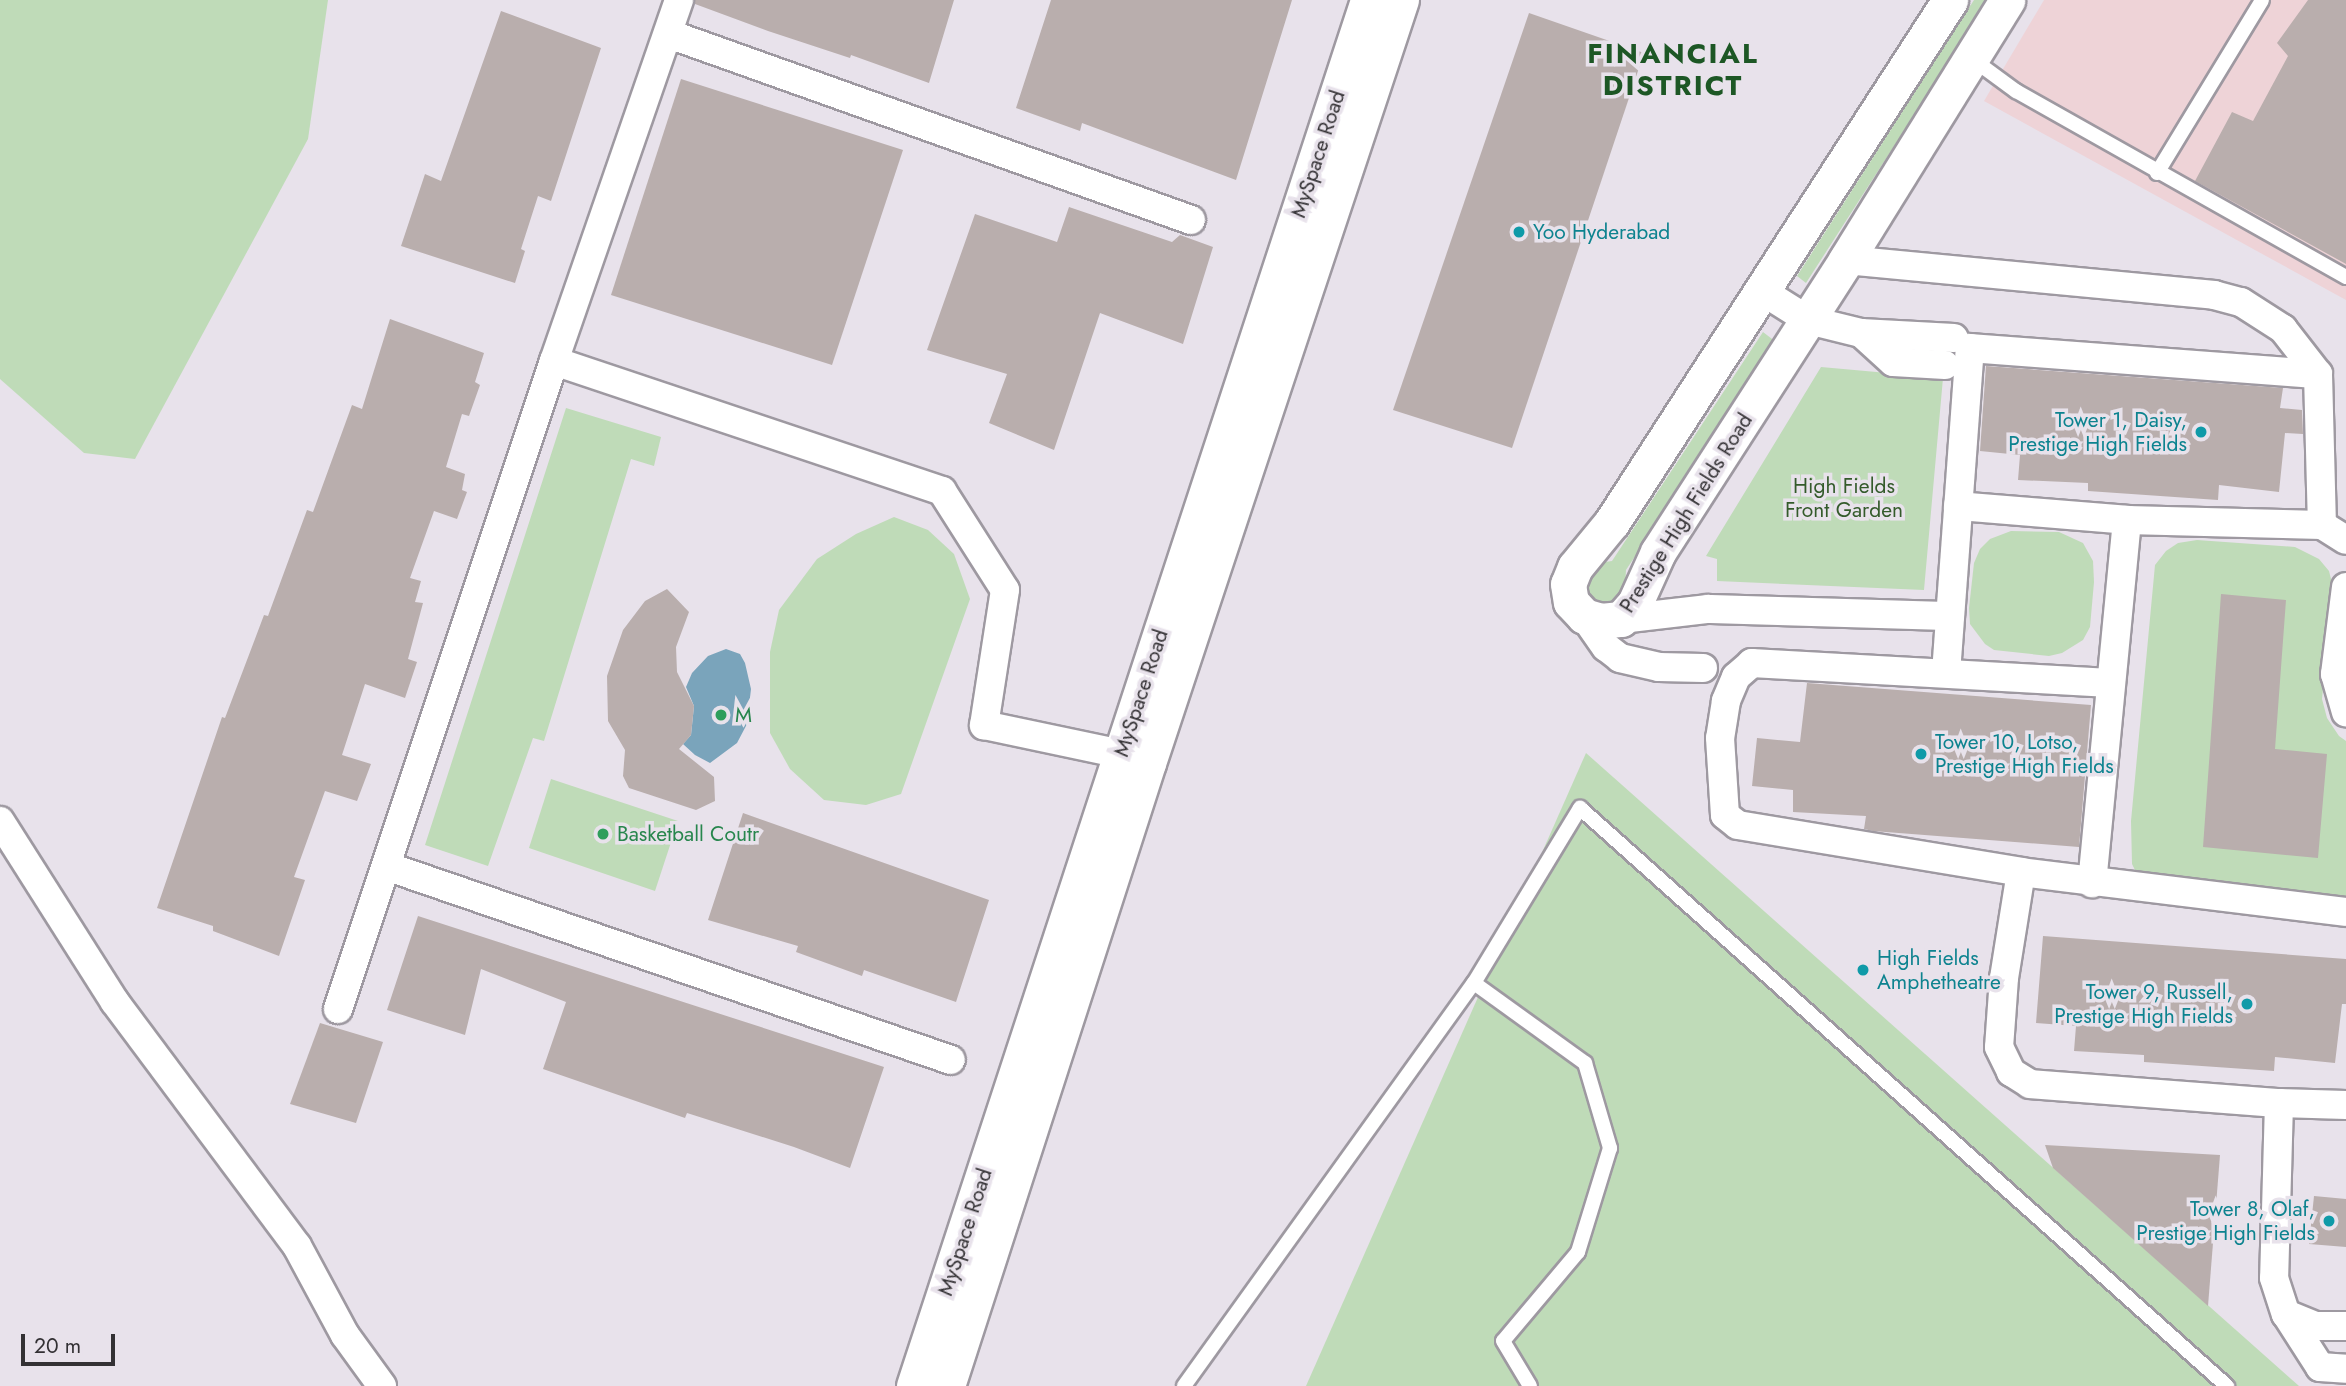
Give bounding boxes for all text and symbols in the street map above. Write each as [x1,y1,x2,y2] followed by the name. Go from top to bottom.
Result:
[1588,37,1758,103] district label: FINANCIAL DISTRICT
[1286,87,1350,221] street label: MySpace Road
[1533,219,1670,245] place label: Yoo Hyderabad
[1511,224,1527,240] marker: Yoo Hyderabad
[2008,407,2187,457] place label: Tower 1, Daisy, Prestige High Fields
[1614,409,1758,617] street label: Prestige High Fields Road
[2193,424,2209,440] marker: Tower 1, Daisy, Prestige High Fields
[1785,473,1903,523] park label: High Fields Front Garden
[1109,626,1173,760] street label: MySpace Road
[735,702,752,728] place label: M
[713,707,729,723] marker: M
[1935,729,2114,779] place label: Tower 10, Lotso, Prestige High Fields
[1913,746,1929,762] marker: Tower 10, Lotso, Prestige High Fields
[617,821,759,847] place label: Basketball Coutr
[595,826,611,842] marker: Basketball Coutr
[1877,945,2001,995] place label: High Fields Amphetheatre
[1855,962,1871,978] marker: High Fields Amphetheatre
[2054,979,2233,1029] place label: Tower 9, Russell, Prestige High Fields
[2239,996,2255,1012] marker: Tower 9, Russell, Prestige High Fields
[933,1165,997,1299] street label: MySpace Road
[2136,1196,2315,1246] place label: Tower 8, Olaf, Prestige High Fields
[2321,1213,2337,1229] marker: Tower 8, Olaf, Prestige High Fields
[24,1320,119,1364] scale bar
[34,1331,81,1361] text: 20 m

